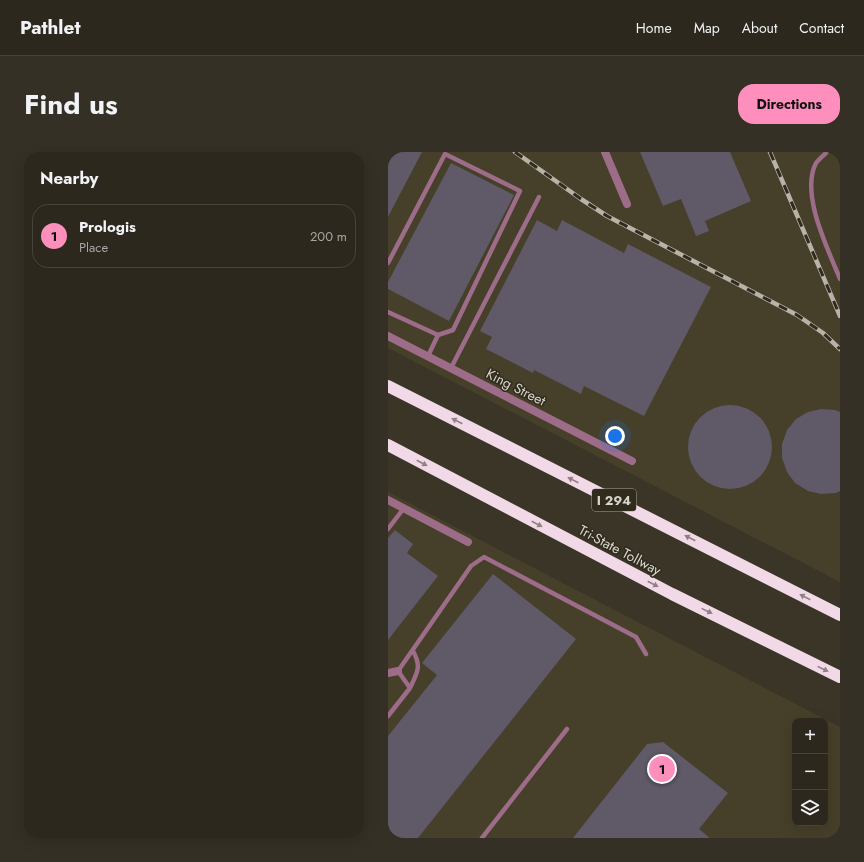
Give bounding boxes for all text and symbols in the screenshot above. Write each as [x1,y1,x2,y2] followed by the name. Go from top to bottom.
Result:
[20,14,80,41] text: Pathlet
[636,18,672,38] text: Home
[694,18,720,38] text: Map
[742,18,777,38] text: About
[799,18,844,38] text: Contact
[24,84,118,125] text: Find us
[738,84,840,124] button: Directions
[40,166,98,190] text: Nearby
[79,216,136,238] text: Prologis
[51,227,57,246] text: 1
[310,227,347,246] text: 200 m
[79,238,108,257] text: Place
[483,363,550,411] street label: King Street
[452,418,463,424] one-way arrow
[605,426,625,446] your location
[417,460,428,467] one-way arrow
[568,476,579,483] one-way arrow
[592,489,636,511] road number: I 294
[575,520,666,581] street label: Tri-State Tollway
[532,521,543,527] one-way arrow
[684,535,695,541] one-way arrow
[647,581,658,587] one-way arrow
[800,594,811,600] one-way arrow
[701,608,712,615] one-way arrow
[818,666,829,672] one-way arrow
[792,718,828,826] map controls
[792,718,828,754] button: +
[649,754,675,784] pin: 1
[792,754,828,790] button: −
[792,790,828,826] button: layers

